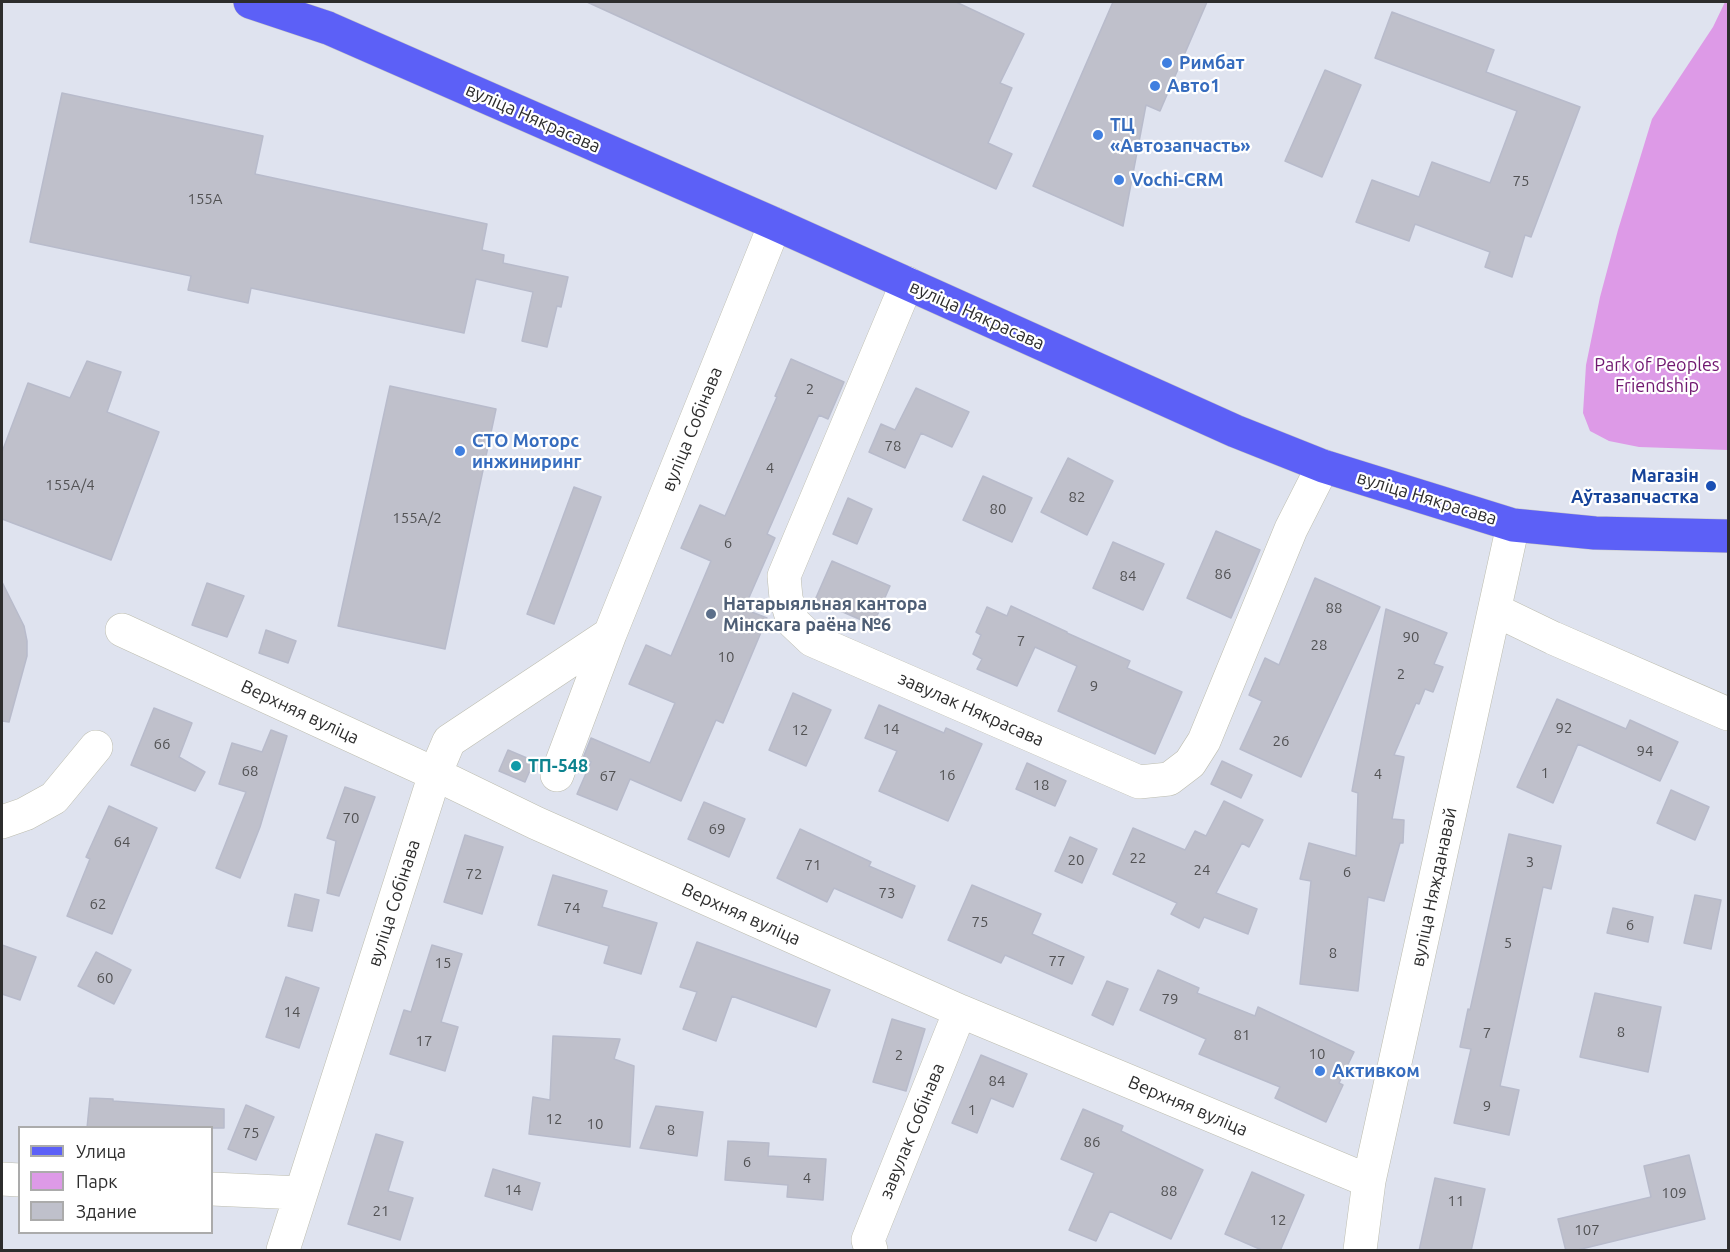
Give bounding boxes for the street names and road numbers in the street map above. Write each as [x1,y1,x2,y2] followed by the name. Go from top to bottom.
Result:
[462,79,604,157] street label: вуліца Някрасава
[906,276,1048,354] street label: вуліца Някрасава
[657,364,727,494] street label: вуліца Собінава
[1354,466,1500,530] street label: вуліца Някрасава
[895,667,1047,751] street label: завулак Някрасава
[238,675,362,749] street label: Верхняя вуліца
[1407,805,1461,969] street label: вуліца Няжданавай
[363,837,425,969] street label: вуліца Собінава
[678,878,804,950] street label: Верхняя вуліца
[875,1060,949,1202] street label: завулак Собінава
[1125,1071,1251,1141] street label: Верхняя вуліца

